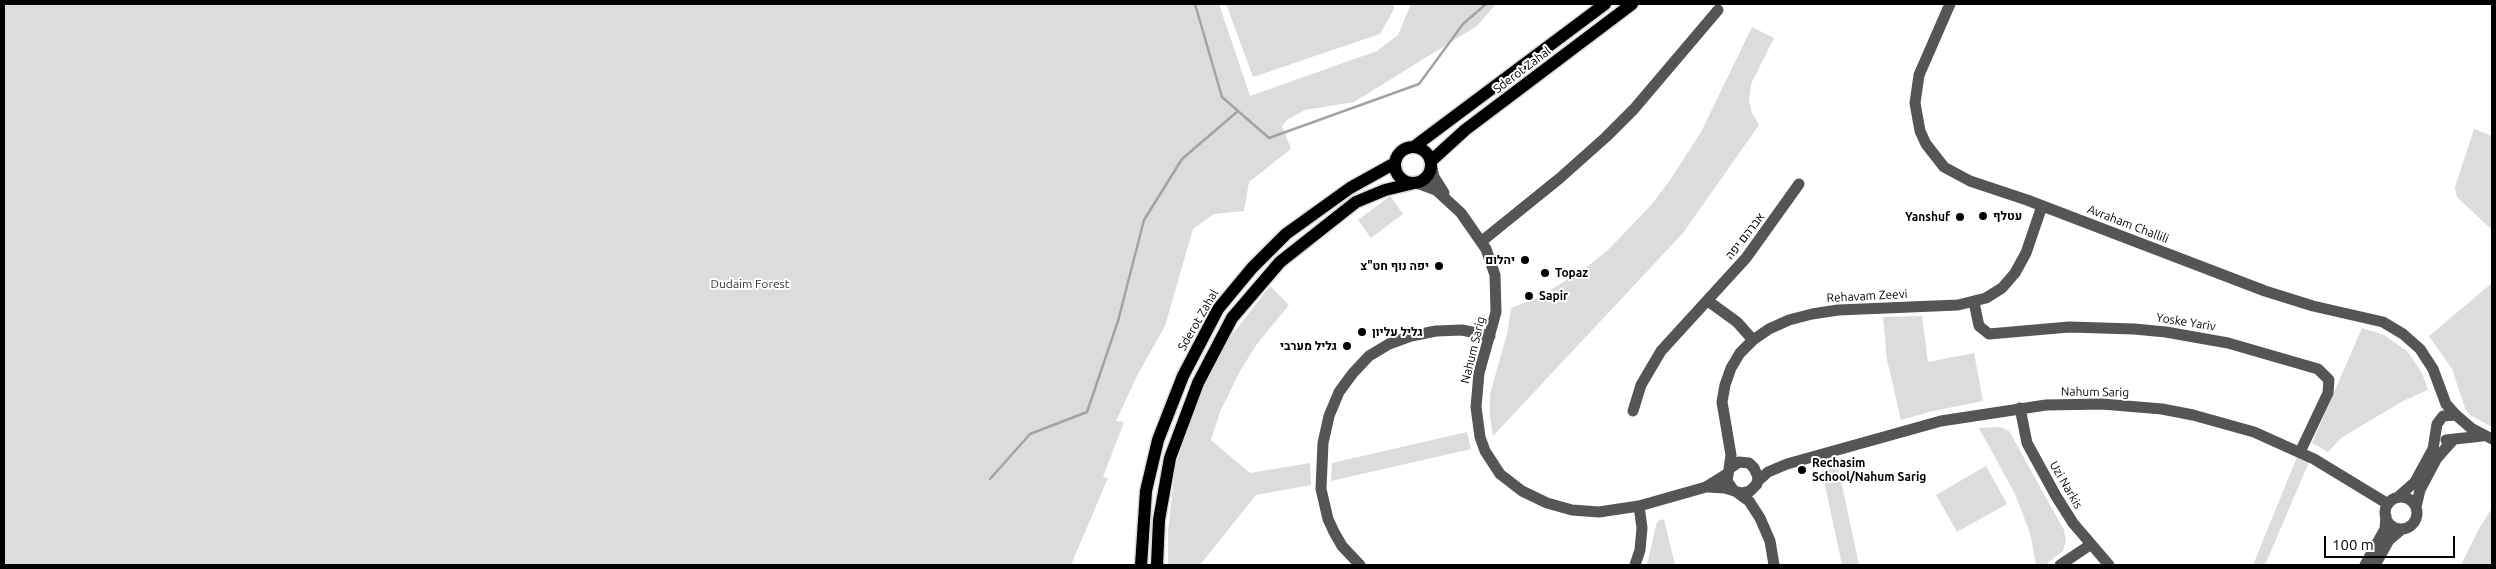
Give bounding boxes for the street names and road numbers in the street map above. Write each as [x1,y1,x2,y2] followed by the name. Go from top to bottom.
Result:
[1490,44,1554,96] street label: Sderot Zahal
[2085,202,2171,246] street label: Avraham Challili
[1722,210,1768,262] street label: אברהם יפה
[1175,287,1221,353] street label: Sderot Zahal
[1826,287,1908,305] street label: Rehavam Zeevi
[2155,310,2217,334] street label: Yoske Yariv
[1458,315,1488,385] street label: Nahum Sarig
[2061,384,2129,400] street label: Nahum Sarig
[2047,459,2085,511] street label: Uzi Narkis

